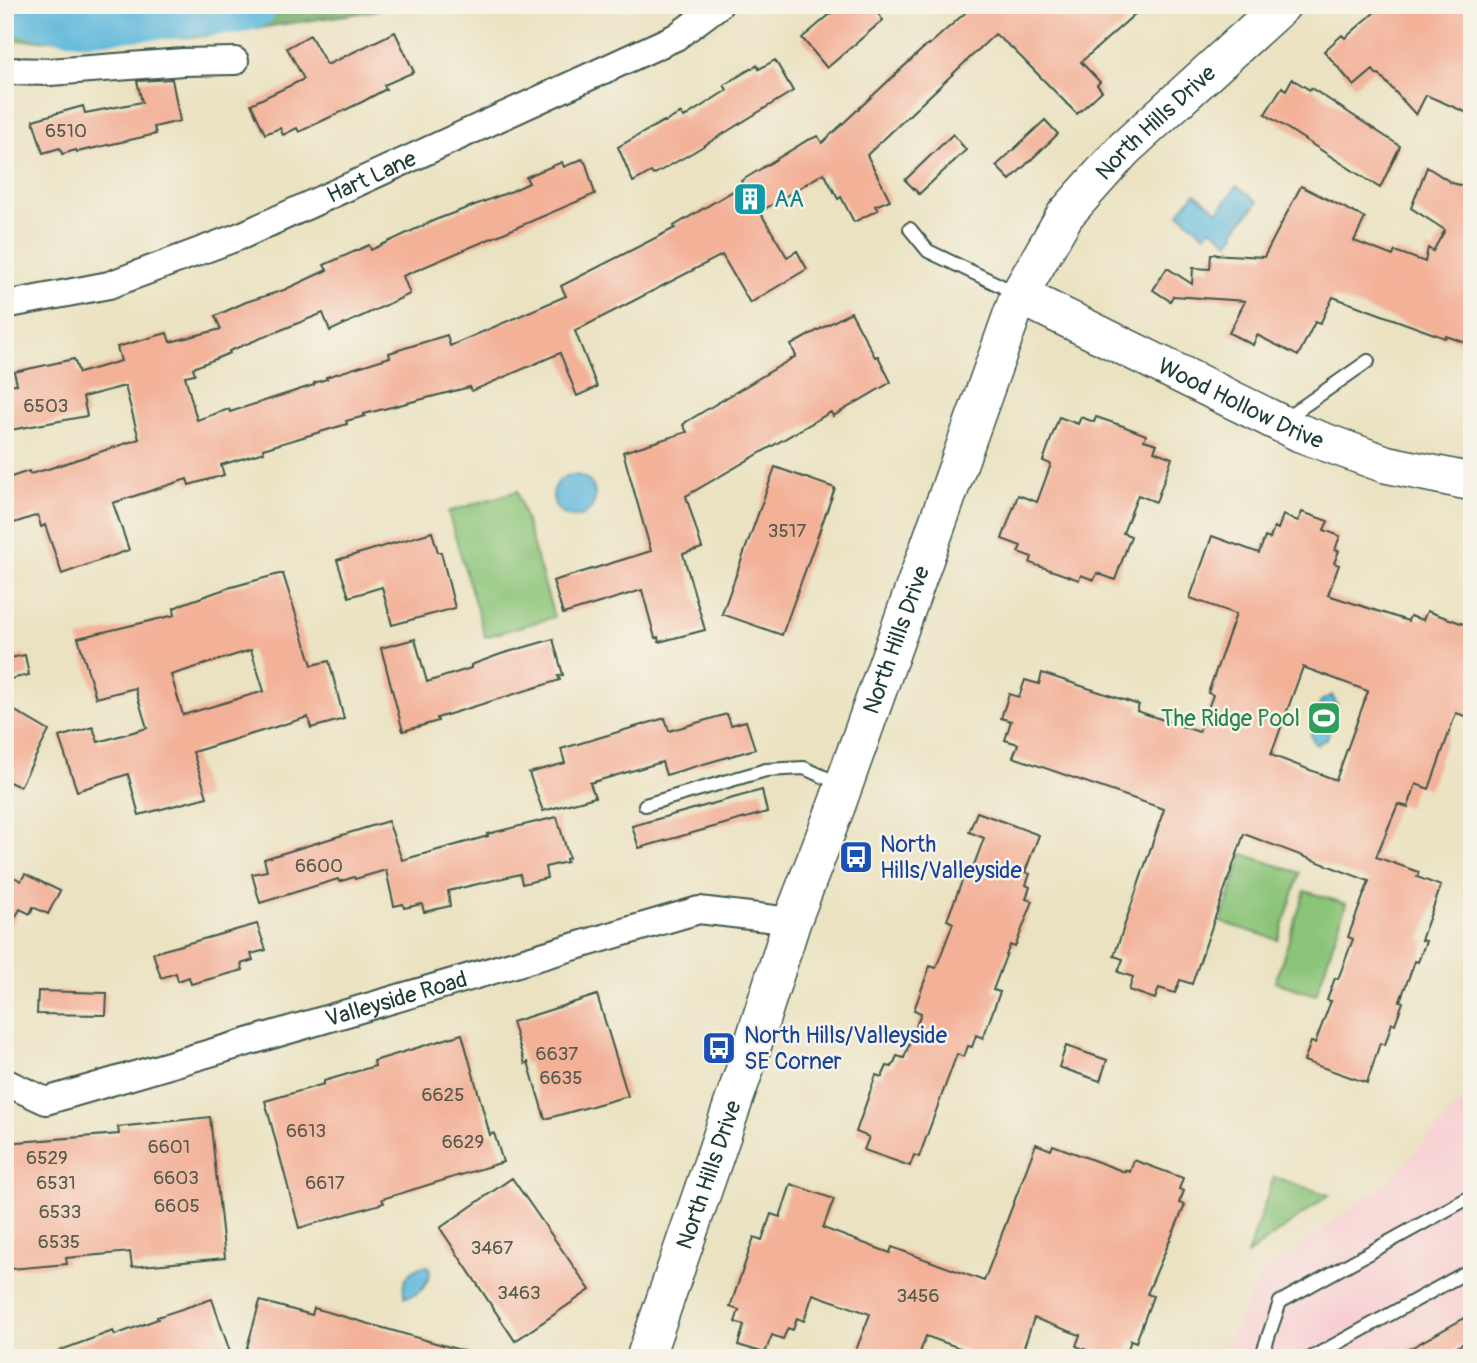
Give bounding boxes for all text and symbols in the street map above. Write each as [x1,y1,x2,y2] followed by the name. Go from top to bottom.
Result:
[1089,58,1222,186] street label: North Hills Drive
[45,119,87,143] house number: 6510
[322,144,421,210] street label: Hart Lane
[731,180,769,218] building icon: AA
[774,185,804,214] place label: AA
[1153,352,1328,456] street label: Wood Hollow Drive
[24,394,68,418] house number: 6503
[768,519,806,543] house number: 3517
[856,561,936,718] street label: North Hills Drive
[1305,699,1343,737] sports icon: The Ridge Pool
[1161,704,1300,733] place label: The Ridge Pool
[880,830,1023,885] place label: North Hills/Valleyside
[837,838,875,876] bus stop icon: North Hills/Valleyside
[295,854,343,878] house number: 6600
[322,965,471,1034] street label: Valleyside Road
[744,1021,948,1076] place label: North Hills/Valleyside SE Corner
[700,1029,738,1067] bus stop icon: North Hills/Valleyside SE Corner
[536,1042,578,1066] house number: 6637
[539,1066,583,1090] house number: 6635
[421,1083,465,1107] house number: 6625
[670,1096,748,1253] street label: North Hills Drive
[286,1119,326,1143] house number: 6613
[442,1130,484,1154] house number: 6629
[148,1135,190,1159] house number: 6601
[26,1146,68,1170] house number: 6529
[153,1166,199,1190] house number: 6603
[36,1171,76,1195] house number: 6531
[305,1171,345,1195] house number: 6617
[154,1194,200,1218] house number: 6605
[39,1200,81,1224] house number: 6533
[38,1230,80,1254] house number: 6535
[471,1236,513,1260] house number: 3467
[497,1281,541,1305] house number: 3463
[897,1284,939,1308] house number: 3456

